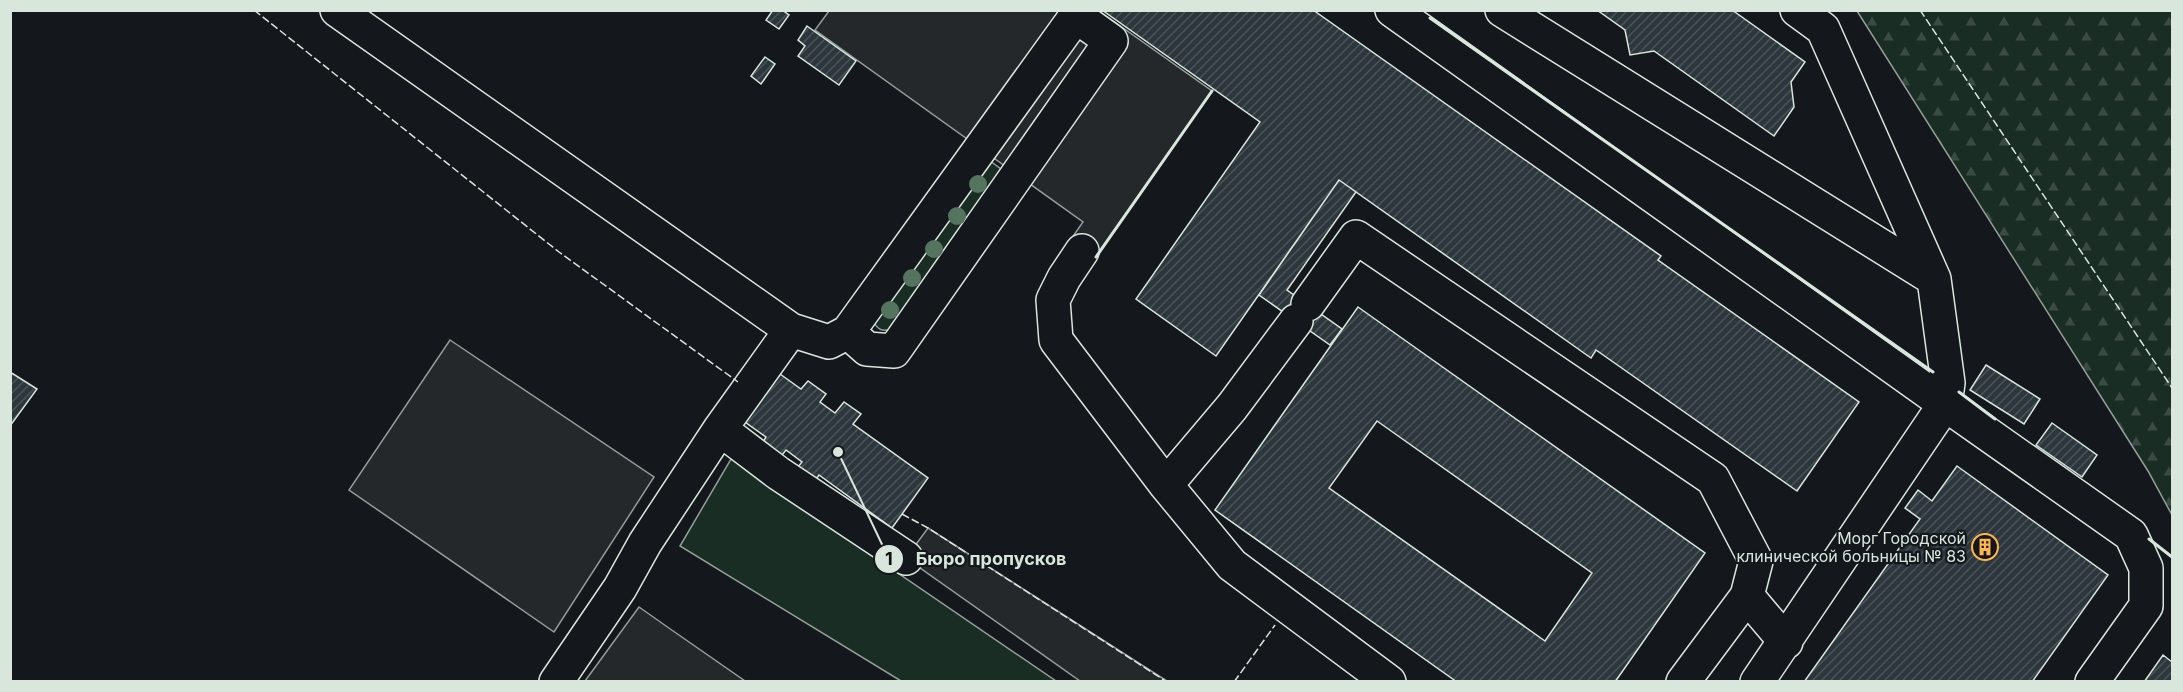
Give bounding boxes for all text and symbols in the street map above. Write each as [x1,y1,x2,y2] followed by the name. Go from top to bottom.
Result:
[1736,528,1966,566] place label: Морг Городской клинической больницы № 83
[1970,532,2000,562] building icon: Морг Городской клинической больницы № 83
[874,541,1079,577] callout: Бюро пропусков
[885,548,893,569] text: 1
[916,548,1066,569] text: Бюро пропусков

